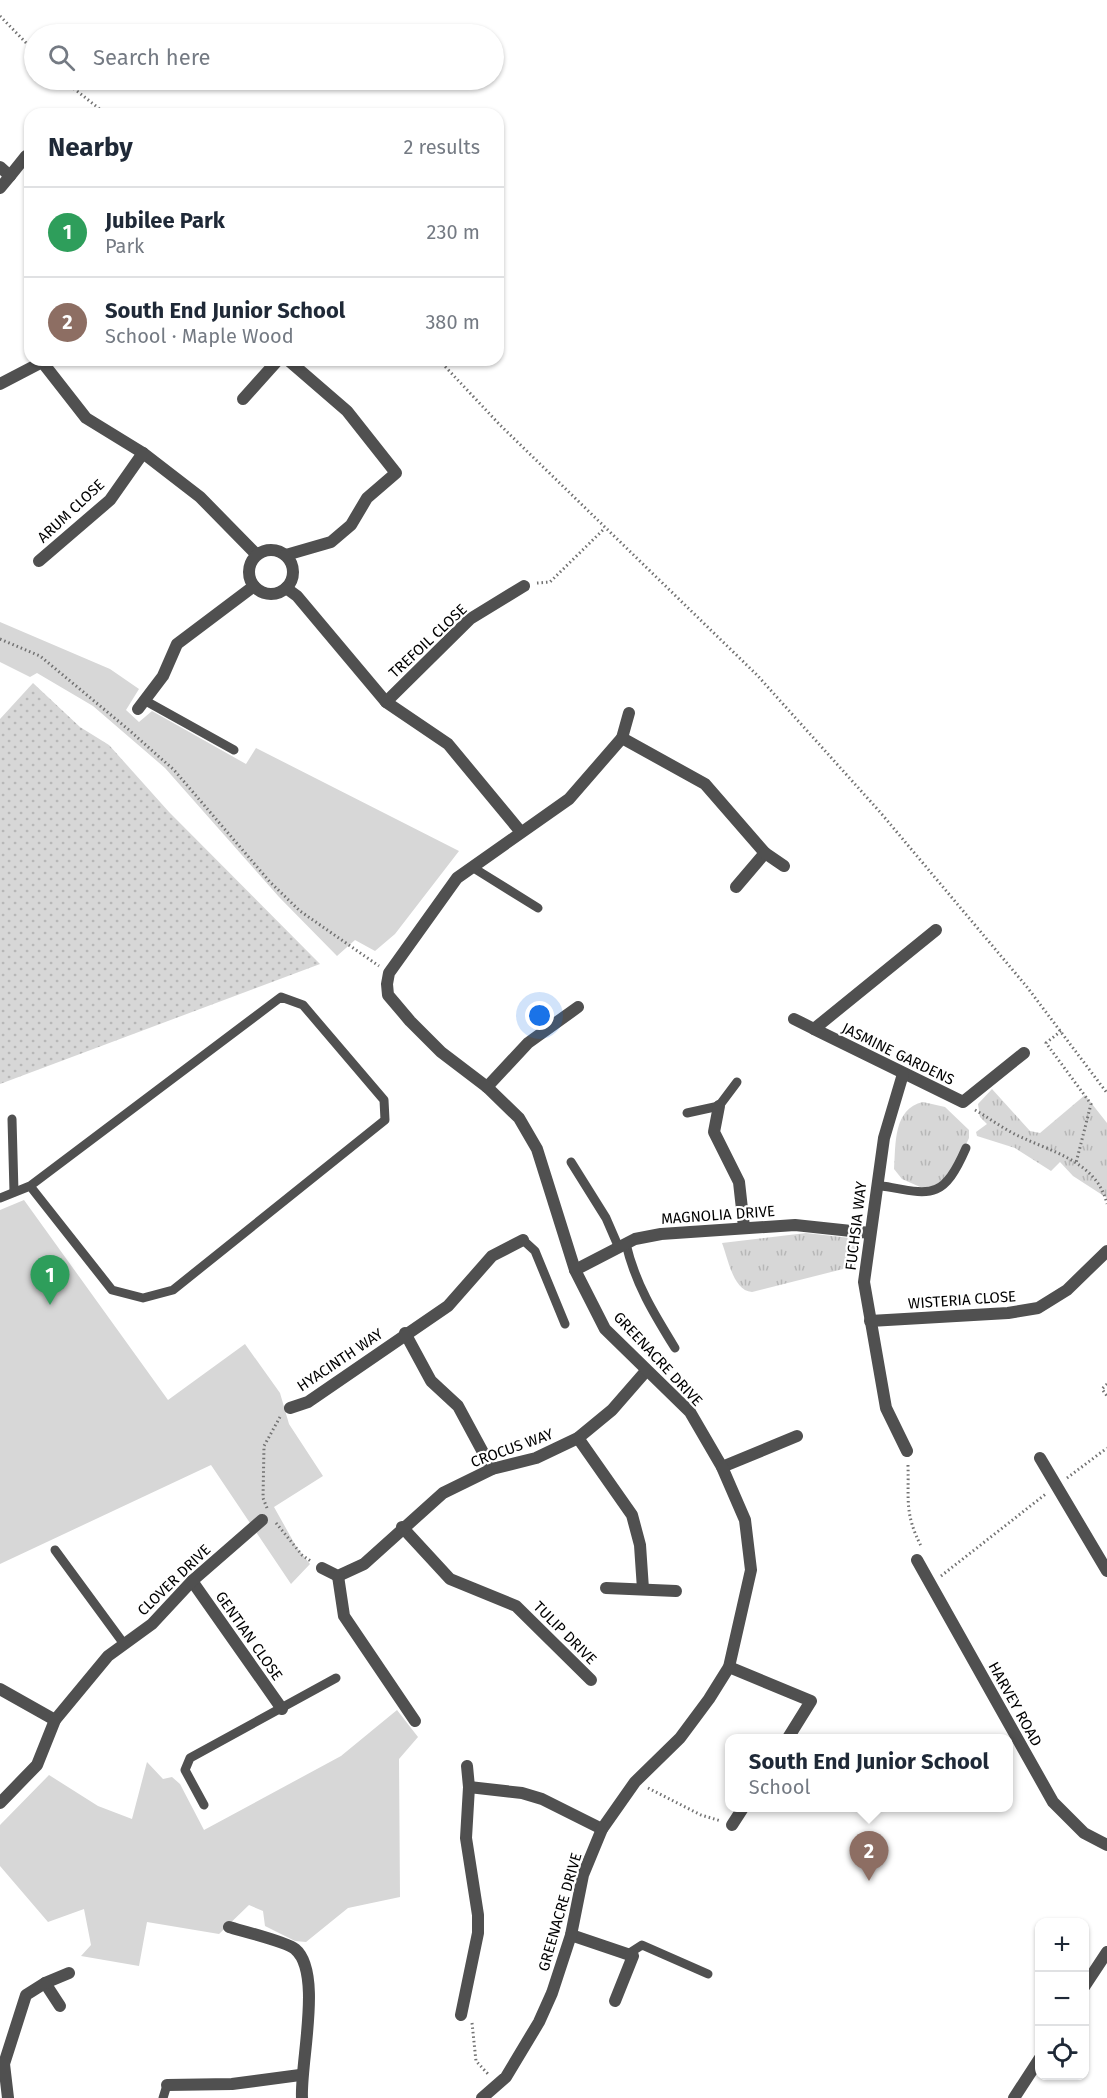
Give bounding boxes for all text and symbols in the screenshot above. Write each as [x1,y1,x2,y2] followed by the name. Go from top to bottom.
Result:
[24,24,504,90] search box
[45,41,78,74] icon: search
[93,44,211,71] text: Search here
[48,132,133,163] text: Nearby
[403,135,480,159] text: 2 results
[105,207,225,234] text: Jubilee Park
[63,220,72,244] text: 1
[427,220,480,244] text: 230 m
[105,234,144,258] text: Park
[105,297,345,324] text: South End Junior School
[62,310,73,334] text: 2
[425,310,480,334] text: 380 m
[105,324,294,348] text: School · Maple Wood
[34,475,108,547] street label: ARUM CLOSE
[385,600,471,682] street label: TREFOIL CLOSE
[525,1001,554,1030] your location
[839,1019,957,1089] street label: JASMINE GARDENS
[842,1180,870,1272] street label: FUCHSIA WAY
[660,1202,776,1228] street label: MAGNOLIA DRIVE
[31,1256,70,1305] pin: 1
[907,1287,1017,1313] street label: WISTERIA CLOSE
[610,1308,706,1410] street label: GREENACRE DRIVE
[294,1324,387,1395] street label: HYACINTH WAY
[468,1425,556,1471] street label: CROCUS WAY
[134,1541,214,1619] street label: CLOVER DRIVE
[212,1588,286,1684] street label: GENTIAN CLOSE
[530,1598,600,1668] street label: TULIP DRIVE
[984,1659,1046,1749] street label: HARVEY ROAD
[725,1734,1013,1812] popup
[749,1748,989,1775] text: South End Junior School
[749,1775,810,1799] text: School
[850,1832,888,1881] pin: 2
[534,1851,586,1973] street label: GREENACRE DRIVE
[1035,1918,1089,2080] map controls
[1035,1918,1089,1972] button: +
[1035,1972,1089,2026] button: −
[1035,2026,1089,2080] button: locate

